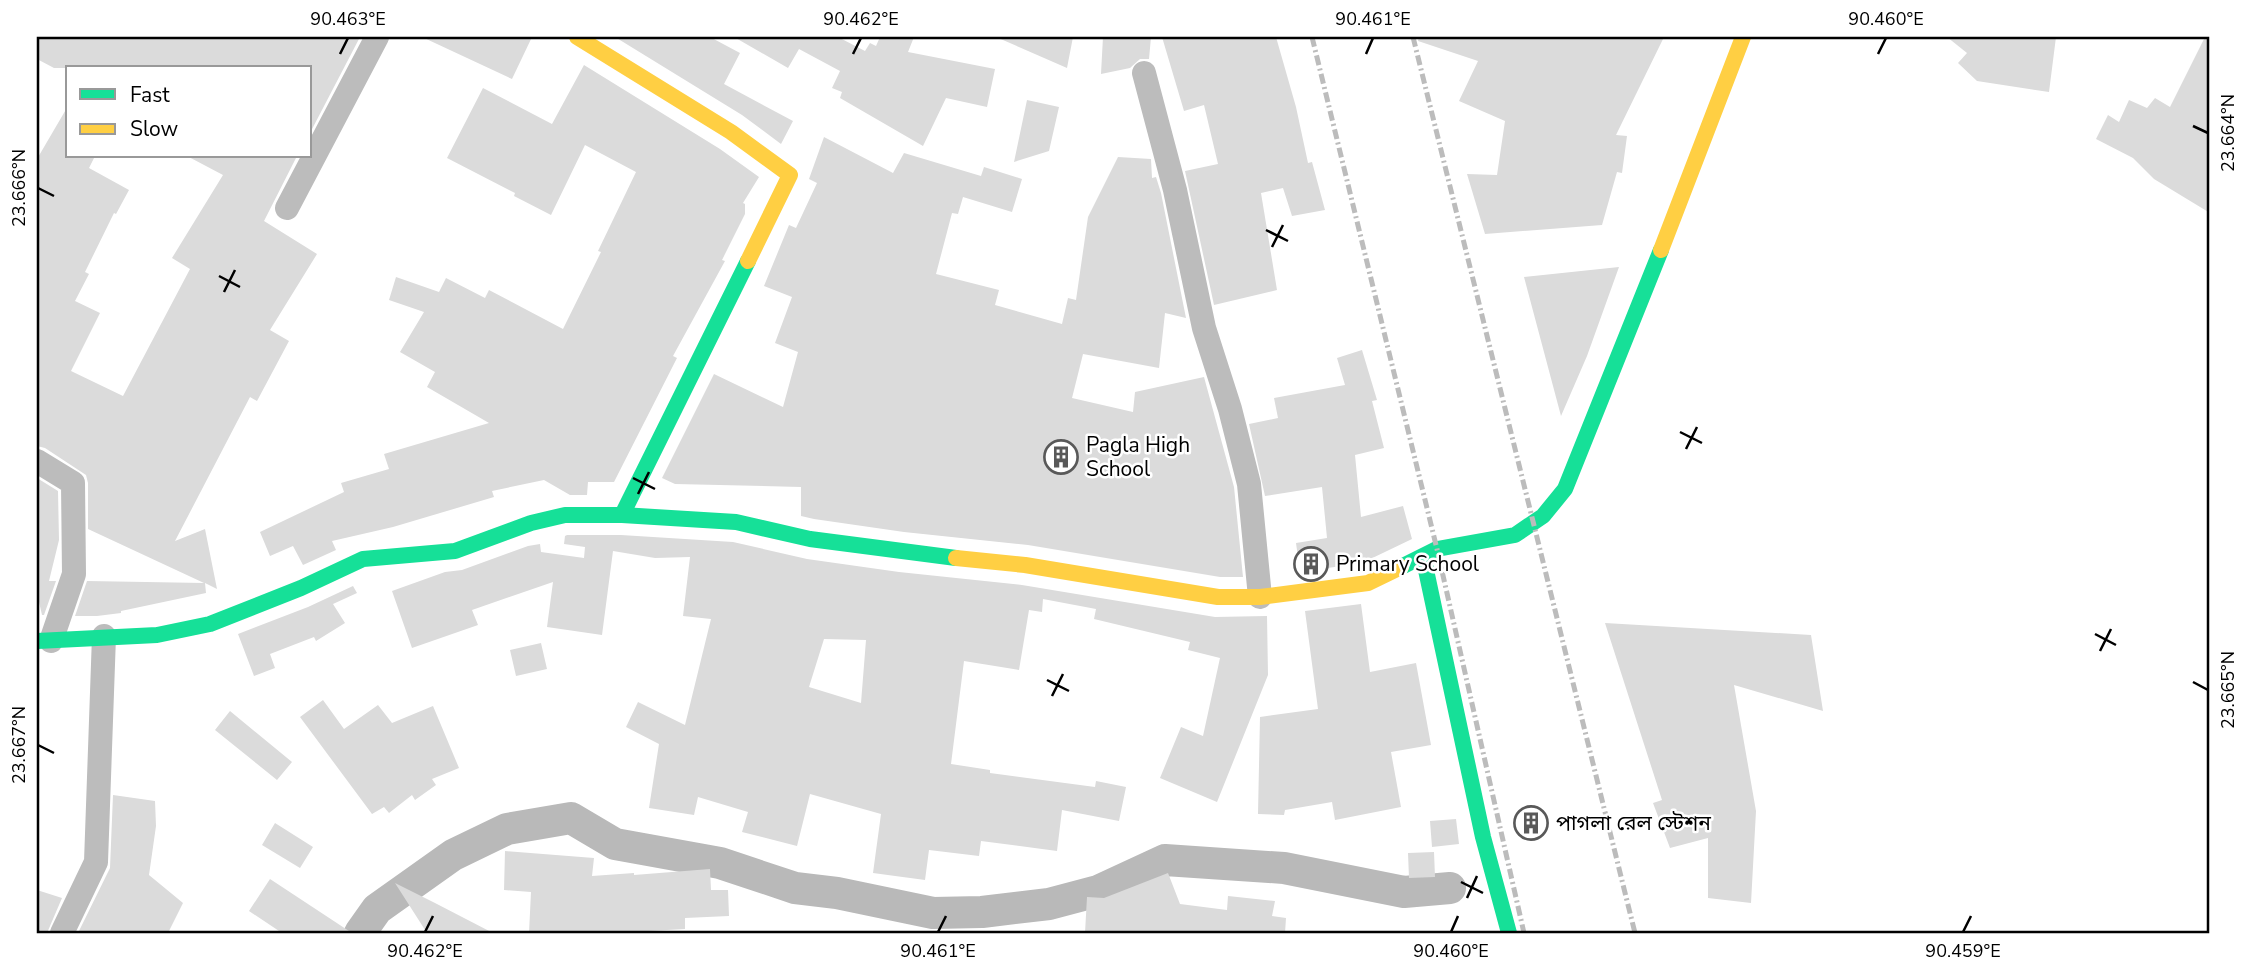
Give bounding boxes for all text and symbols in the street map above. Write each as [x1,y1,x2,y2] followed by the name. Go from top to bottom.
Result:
[310,7,386,31] text: 90.463°E
[823,7,899,31] text: 90.462°E
[1335,7,1411,31] text: 90.461°E
[1848,7,1924,31] text: 90.460°E
[66,66,312,158] legend
[130,81,170,109] text: Fast
[2216,94,2240,172] text: 23.664°N
[130,115,179,143] text: Slow
[7,149,31,227] text: 23.666°N
[1086,431,1190,483] place label: Pagla High School
[1042,438,1080,476] building icon: Pagla High School
[1292,545,1330,583] building icon: Primary School
[1336,550,1480,578] place label: Primary School
[2216,651,2240,729] text: 23.665°N
[7,706,31,784] text: 23.667°N
[1512,804,1550,842] building icon: পাগলা রেল স্টেশন
[1556,809,1711,837] place label: পাগলা রেল স্টেশন
[387,939,463,963] text: 90.462°E
[900,939,976,963] text: 90.461°E
[1413,939,1489,963] text: 90.460°E
[1925,939,2001,963] text: 90.459°E

